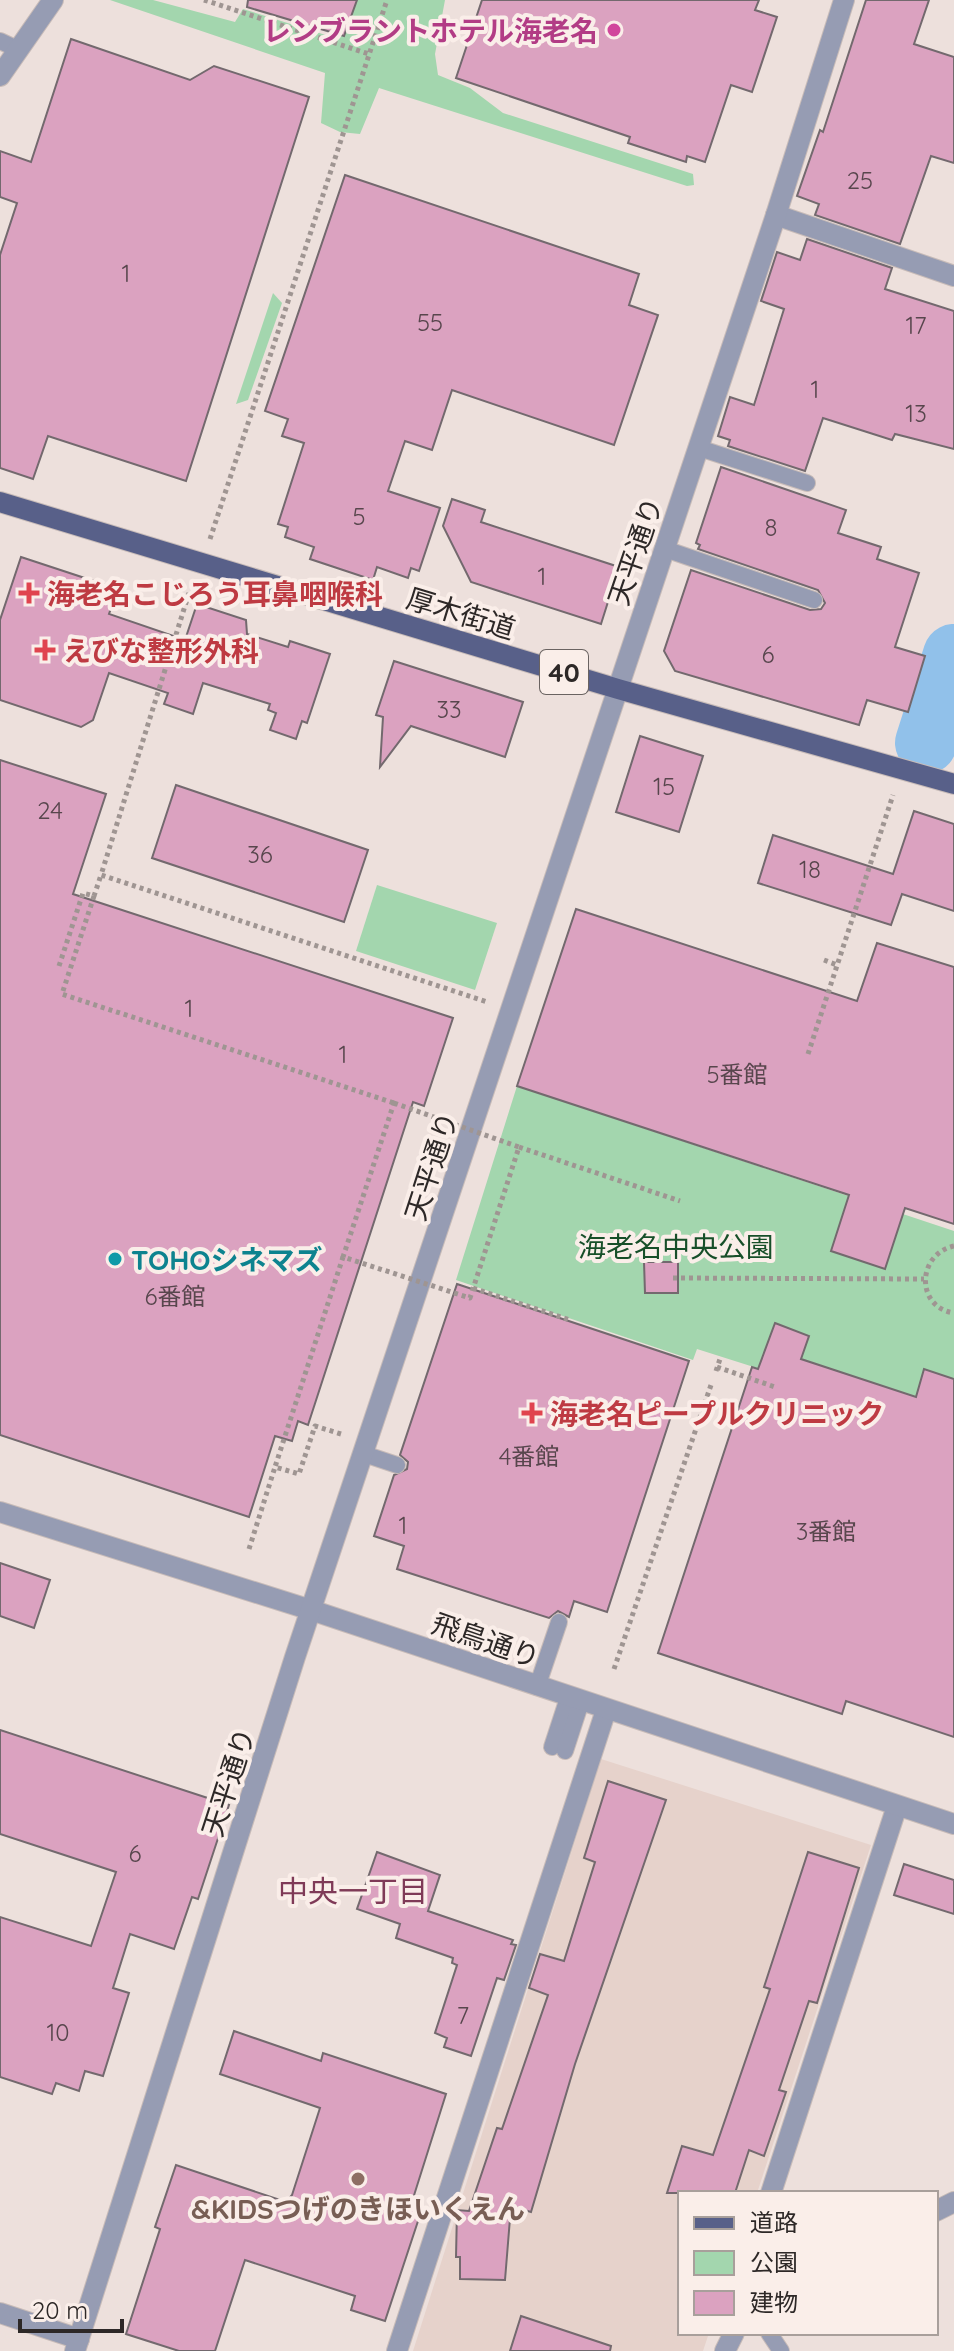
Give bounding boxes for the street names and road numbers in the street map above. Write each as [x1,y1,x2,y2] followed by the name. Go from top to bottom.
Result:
[600,492,670,610] street label: 天平通り
[402,580,520,646] street label: 厚木街道
[540,650,588,694] road number: 40
[397,1107,465,1225] street label: 天平通り
[427,1605,545,1675] street label: 飛鳥通り
[194,1723,262,1841] street label: 天平通り

